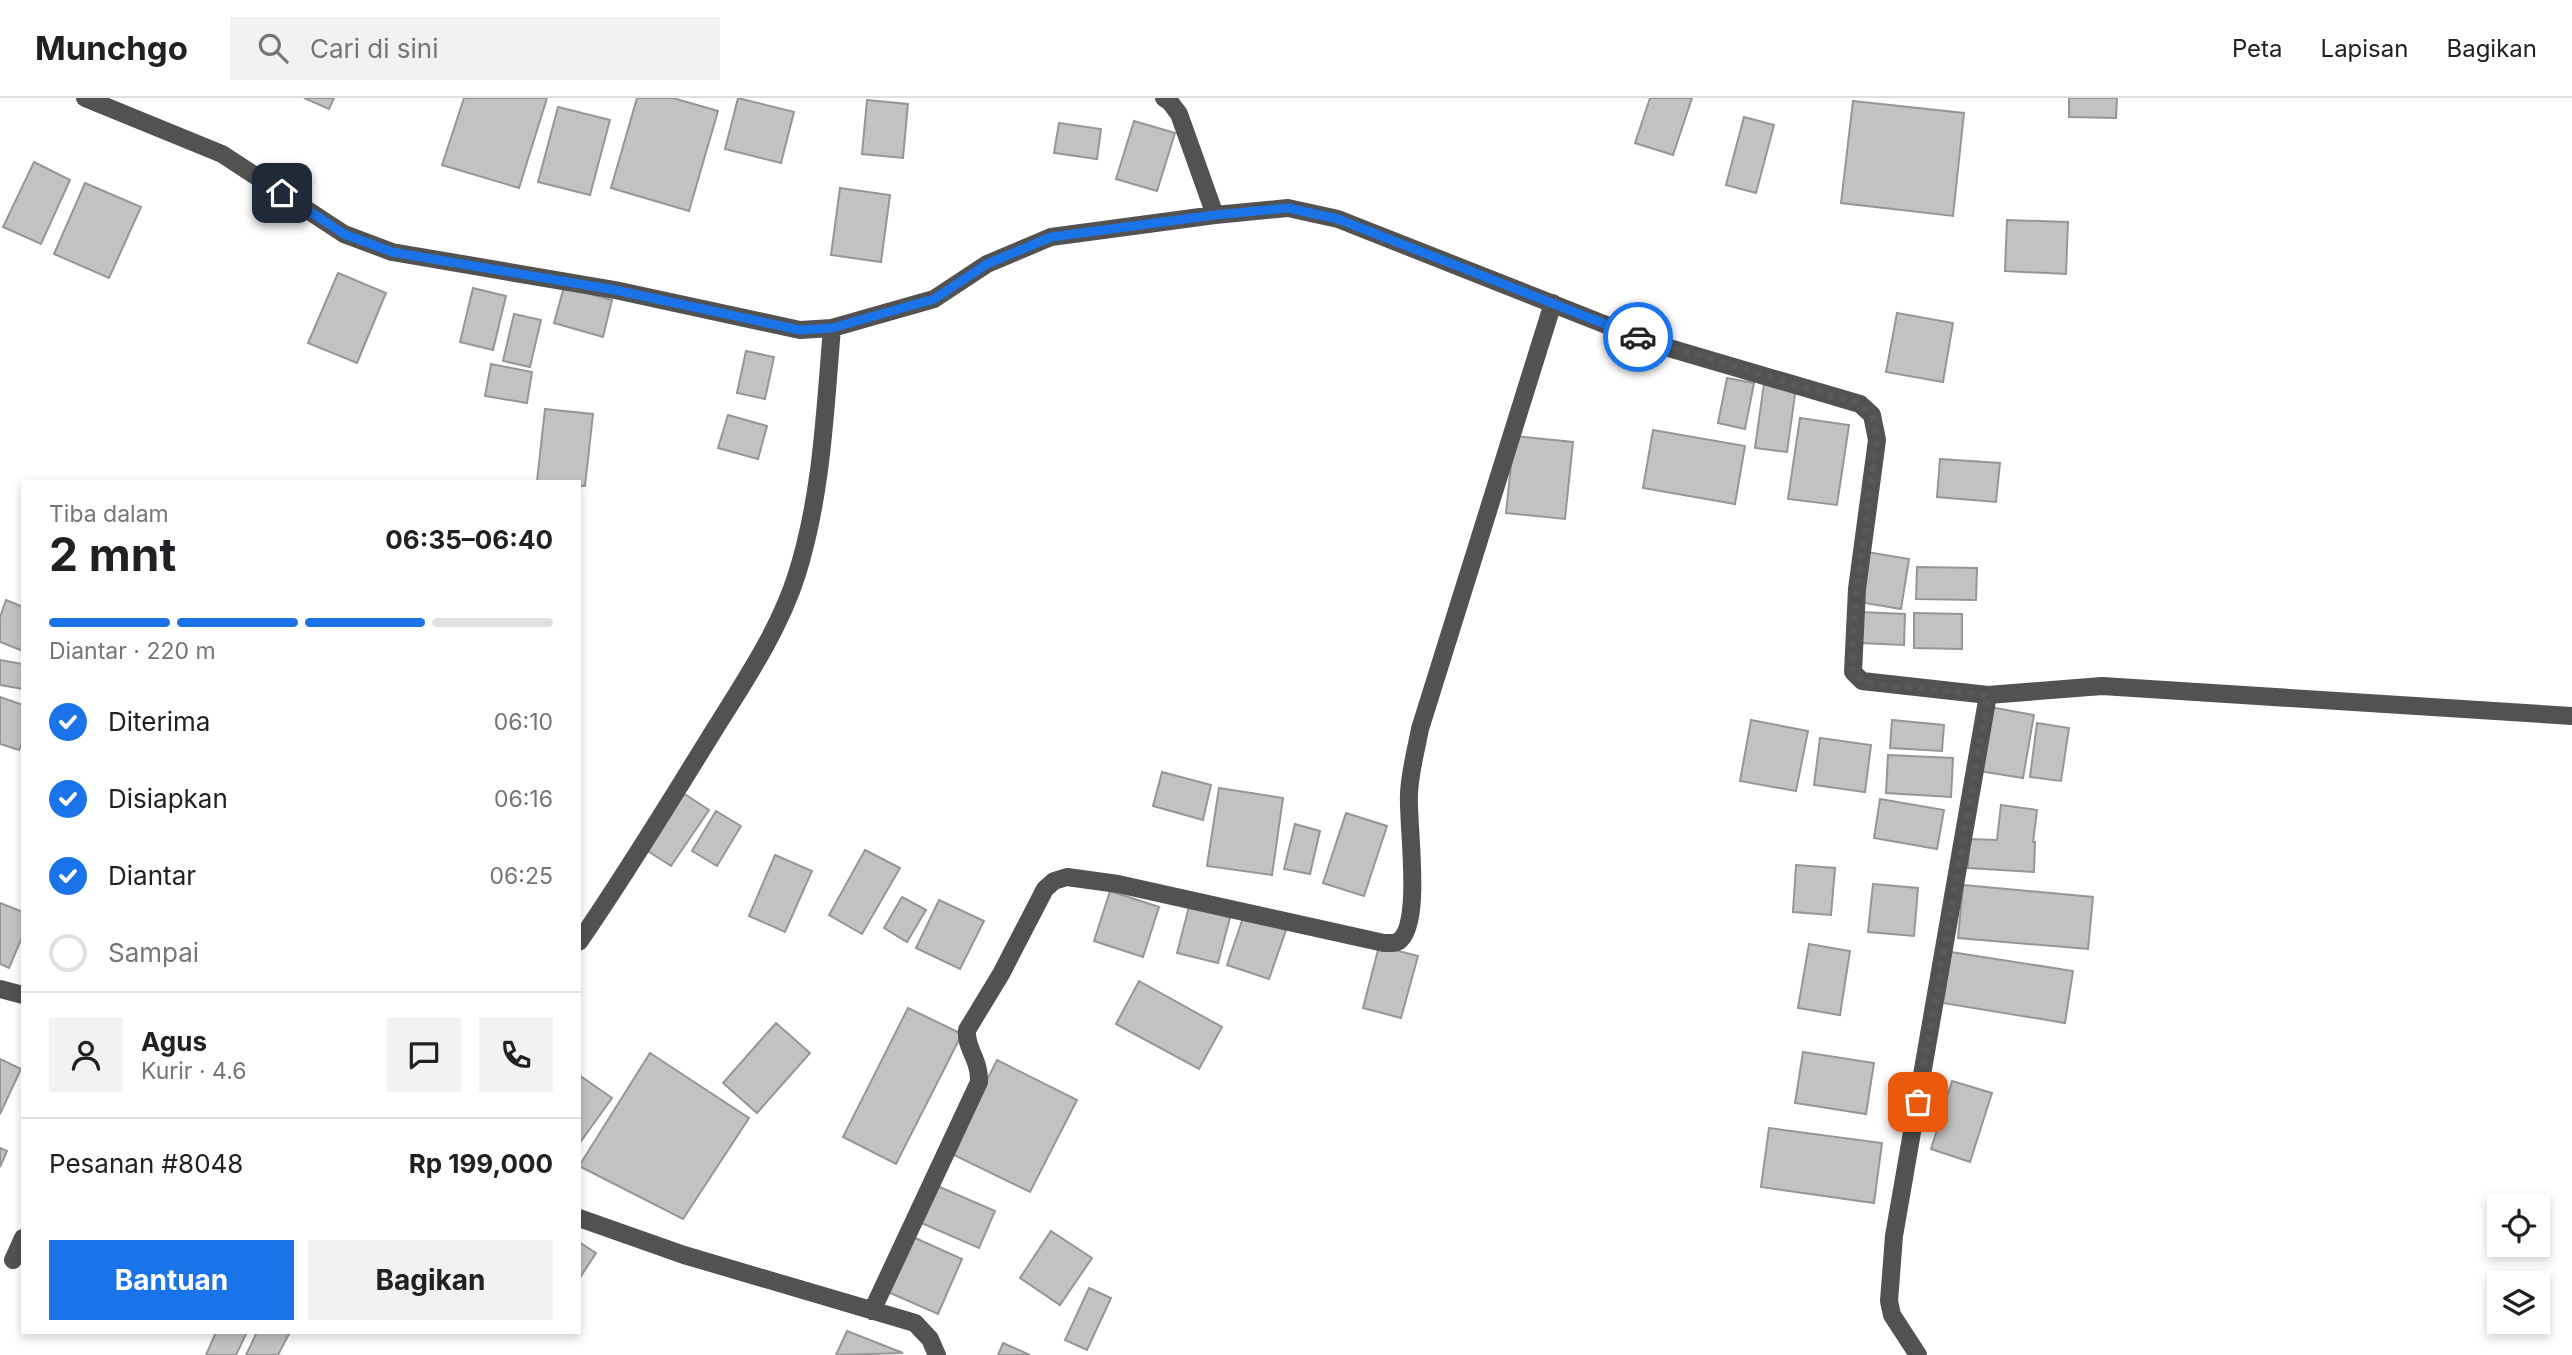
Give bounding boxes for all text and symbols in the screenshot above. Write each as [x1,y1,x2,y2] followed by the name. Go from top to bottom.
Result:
[230,17,720,80] search box
[35,28,188,68] text: Munchgo
[254,29,292,67] icon: search
[310,33,439,64] text: Cari di sini
[2232,34,2283,63] text: Peta
[2321,34,2408,63] text: Lapisan
[2446,34,2537,63] text: Bagikan
[252,163,312,223] pin
[263,174,301,212] icon: home
[1603,302,1673,372] courier
[1619,318,1657,356] icon: car
[49,500,169,528] text: Tiba dalam
[385,524,553,555] text: 06:35–06:40
[49,526,176,582] text: 2 mnt
[49,637,216,665] text: Diantar · 220 m
[49,703,87,741] icon: check
[108,706,210,737] text: Diterima
[494,708,553,736] text: 06:10
[49,780,87,818] icon: check
[108,783,228,814] text: Disiapkan
[494,785,553,813] text: 06:16
[49,857,87,895] icon: check
[108,860,196,891] text: Diantar
[490,862,553,890] text: 06:25
[108,937,199,968] text: Sampai
[49,1018,123,1092] button: person
[387,1018,461,1092] button: chat
[479,1018,553,1092] button: phone
[141,1026,207,1057] text: Agus
[141,1057,246,1085] text: Kurir · 4.6
[1888,1072,1948,1132] pin
[1899,1083,1937,1121] icon: bag
[49,1148,243,1179] text: Pesanan #8048
[409,1148,553,1179] text: Rp 199,000
[2487,1194,2550,1334] map controls
[2487,1194,2550,1257] button: locate
[49,1240,294,1320] button: Bantuan
[308,1240,553,1320] button: Bagikan
[2487,1271,2550,1334] button: layers

